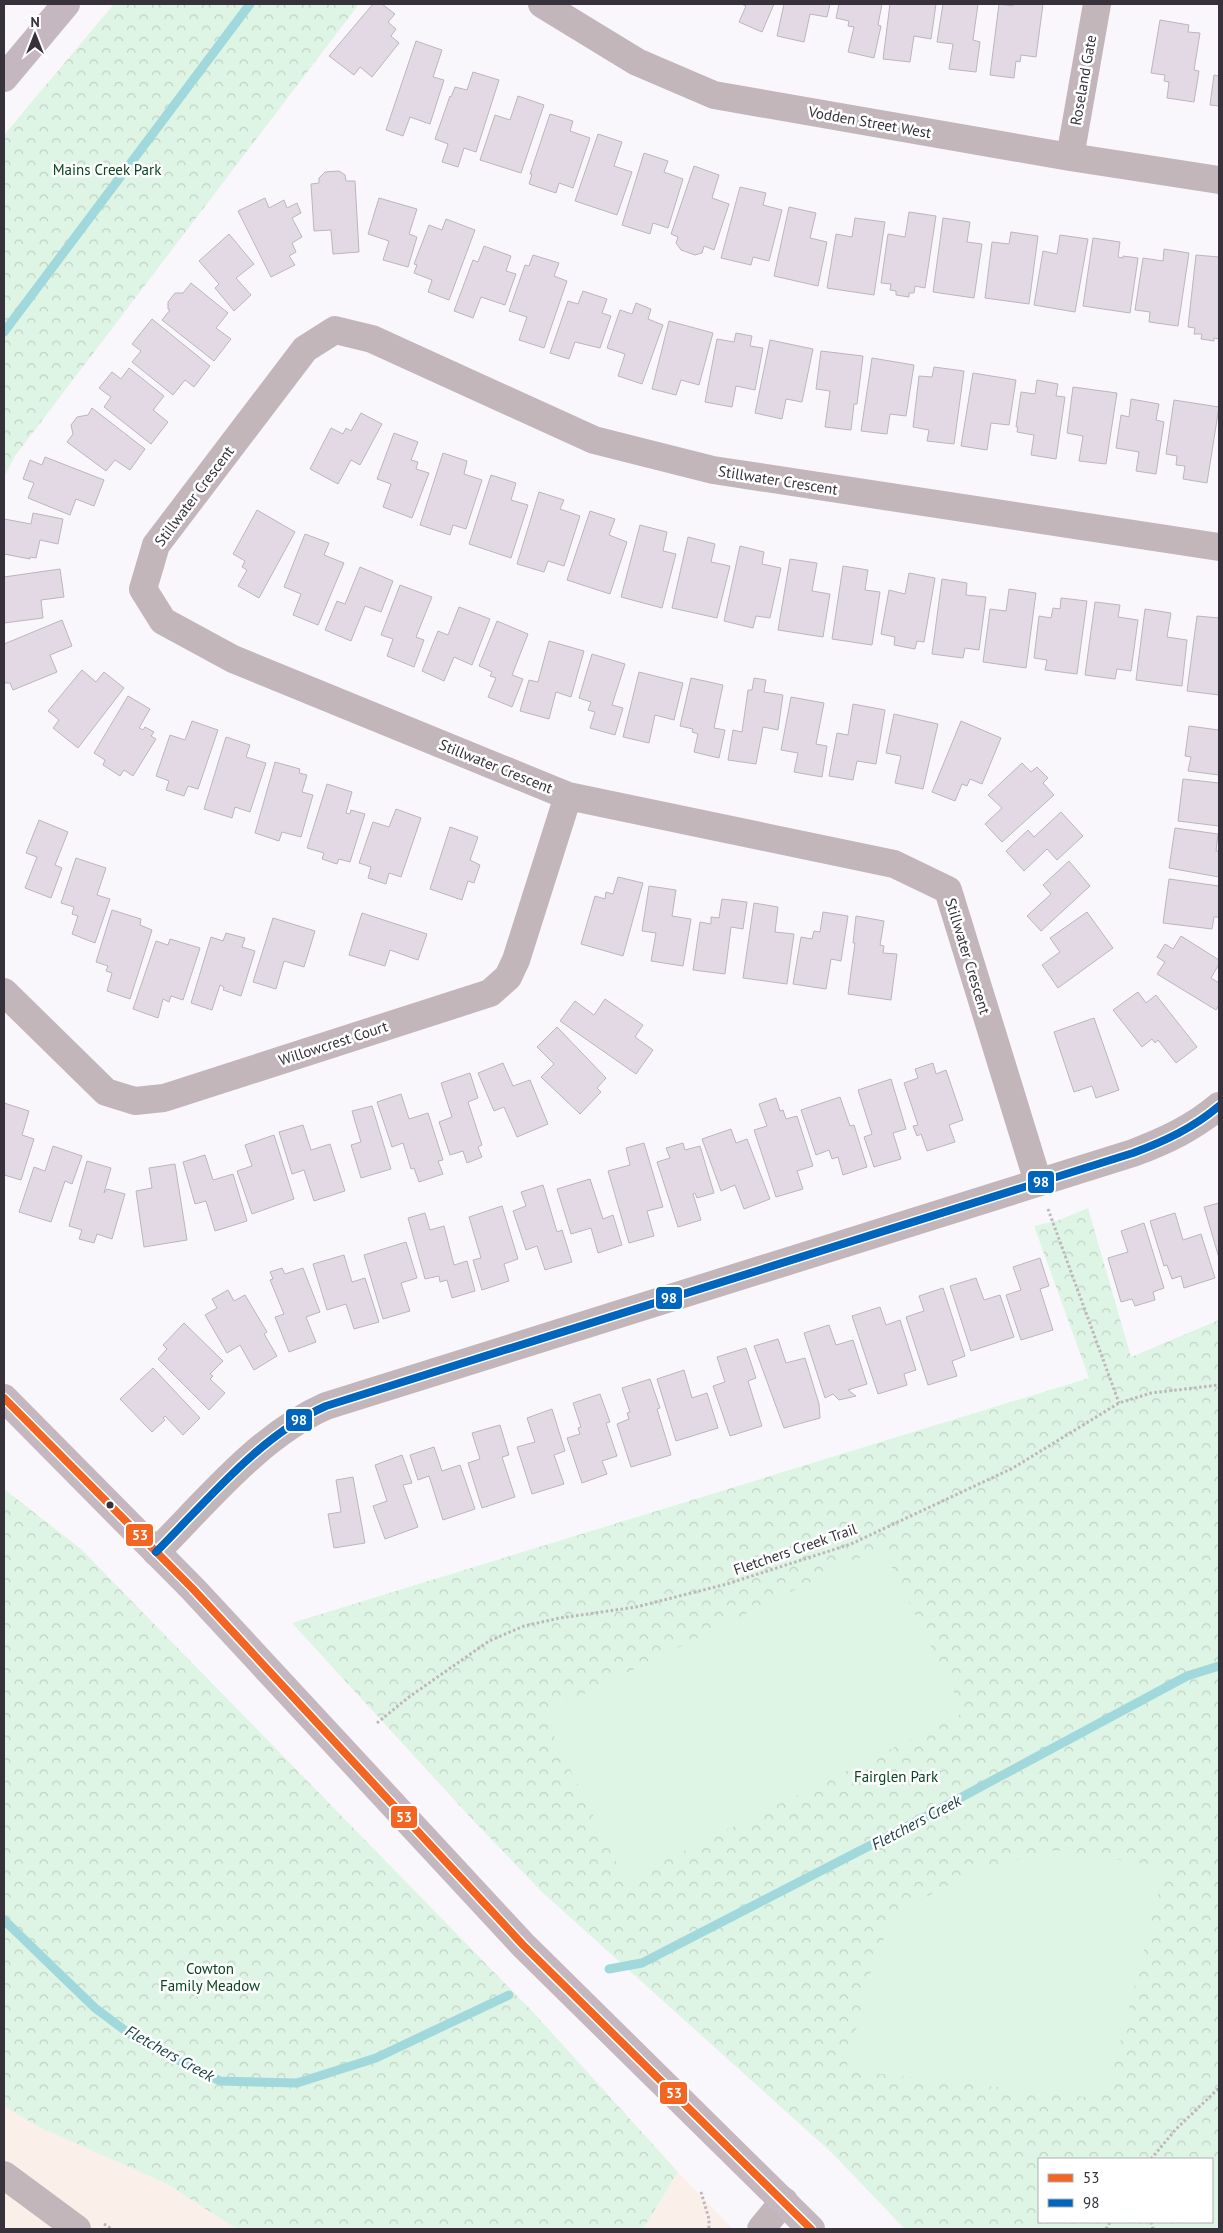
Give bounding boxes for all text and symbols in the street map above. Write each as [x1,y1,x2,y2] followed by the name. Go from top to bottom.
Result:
[10,10,60,60] north arrow
[30,13,40,31] text: N
[1066,33,1100,127] street label: Roseland Gate
[806,102,933,142] street label: Vodden Street West
[53,160,162,179] park label: Mains Creek Park
[150,442,238,550] street label: Stillwater Crescent
[717,461,839,499] street label: Stillwater Crescent
[437,735,555,797] street label: Stillwater Crescent
[941,896,995,1016] street label: Stillwater Crescent
[276,1016,390,1070] street label: Willowcrest Court
[1027,1170,1055,1194] line badge: 98
[1033,1173,1049,1191] text: 98
[655,1286,683,1310] line badge: 98
[661,1289,677,1307] text: 98
[285,1408,313,1432] line badge: 98
[291,1411,307,1429] text: 98
[105,1500,115,1510] unlabelled marker
[731,1519,860,1579] street label: Fletchers Creek Trail
[125,1523,154,1547] line badge: 53
[132,1526,148,1544] text: 53
[854,1767,939,1786] park label: Fairglen Park
[868,1790,965,1854] water label: Fletchers Creek
[390,1805,418,1829] line badge: 53
[396,1808,412,1826] text: 53
[160,1959,260,1995] park label: Cowton Family Meadow
[122,2020,219,2086] water label: Fletchers Creek
[659,2081,688,2105] line badge: 53
[666,2084,682,2102] text: 53
[1038,2158,1213,2223] legend
[1083,2168,1099,2187] text: 53
[1083,2193,1099,2212] text: 98

